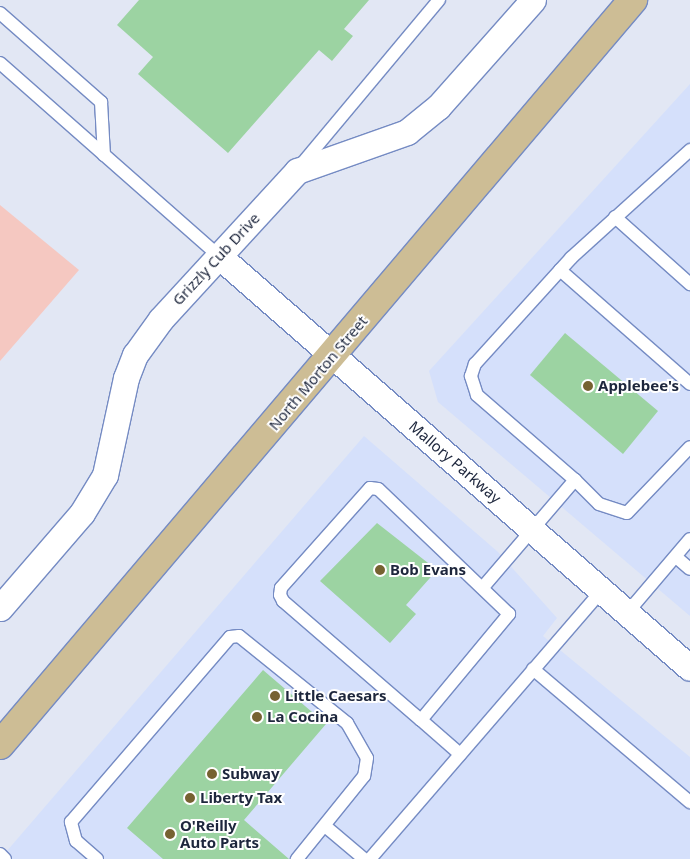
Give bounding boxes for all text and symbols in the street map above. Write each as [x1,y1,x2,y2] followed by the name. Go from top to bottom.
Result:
[169,209,263,309] street label: Grizzly Cub Drive
[265,312,371,434] street label: North Morton Street
[598,377,679,395] place label: Applebee's
[582,380,594,392] marker: Applebee's
[405,417,505,507] street label: Mallory Parkway
[390,561,466,579] place label: Bob Evans
[374,564,386,576] marker: Bob Evans
[285,687,387,705] place label: Little Caesars
[269,690,281,702] marker: Little Caesars
[267,708,338,726] place label: La Cocina
[251,711,263,723] marker: La Cocina
[222,765,280,783] place label: Subway
[206,768,218,780] marker: Subway
[200,789,282,807] place label: Liberty Tax
[184,792,196,804] marker: Liberty Tax
[180,816,259,851] place label: O'Reilly Auto Parts
[164,828,176,840] marker: O'Reilly Auto Parts

